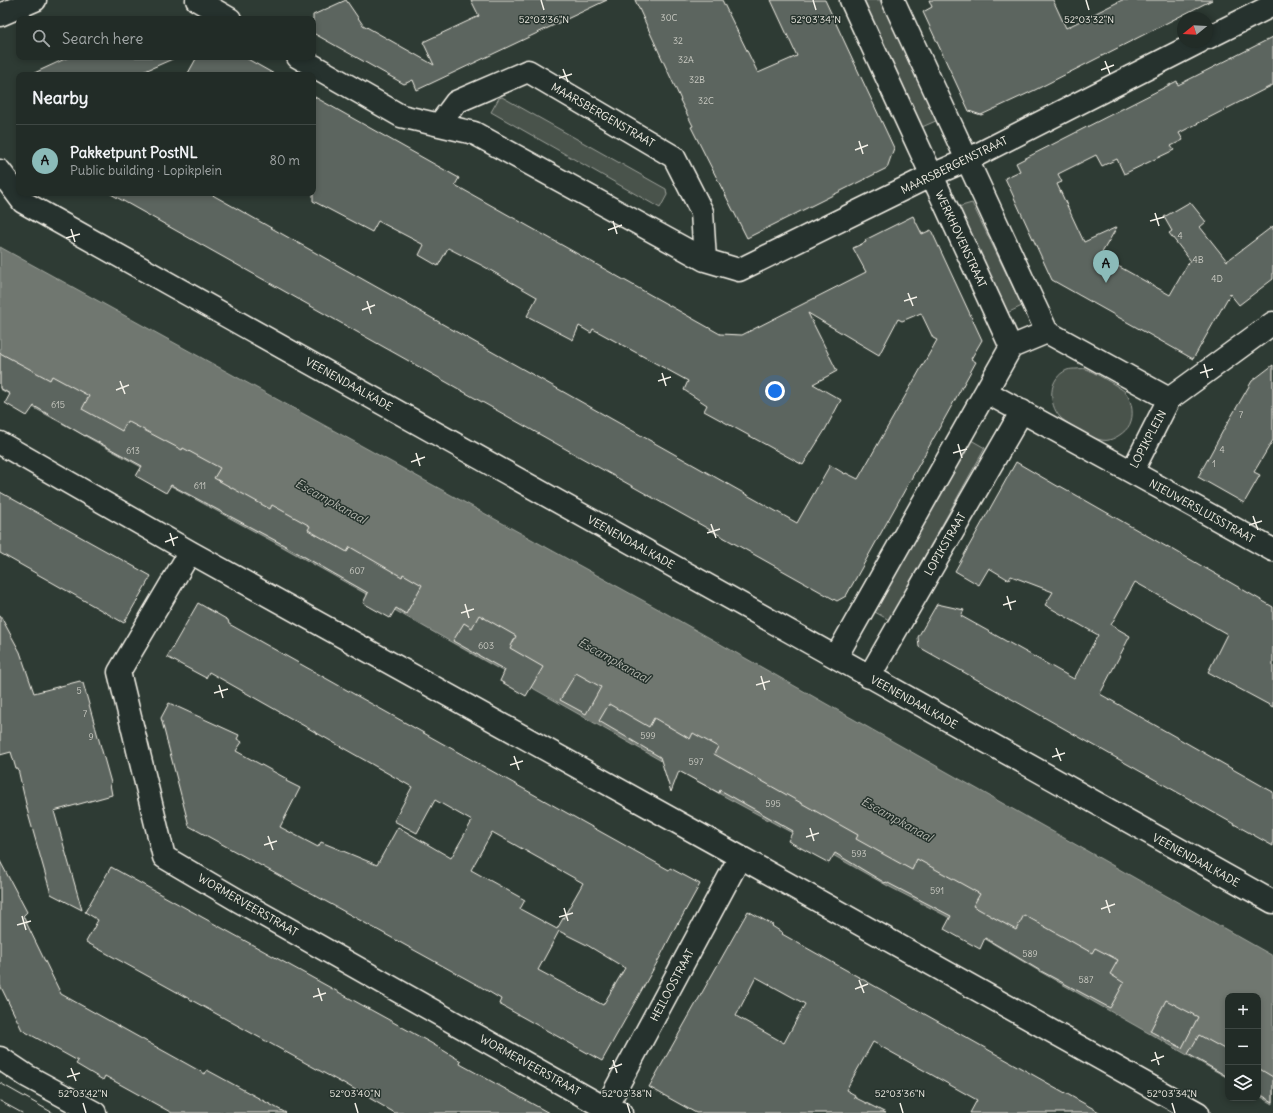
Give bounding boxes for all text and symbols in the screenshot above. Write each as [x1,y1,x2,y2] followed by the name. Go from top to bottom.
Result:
[661,12,678,23] house number: 30C
[1177,12,1213,48] north arrow
[519,13,569,26] text: 52°03'36"N
[791,13,841,26] text: 52°03'34"N
[1064,13,1114,26] text: 52°03'32"N
[16,16,316,60] search box
[30,27,52,49] icon: search
[62,29,143,48] text: Search here
[673,35,683,46] house number: 32
[678,54,694,65] house number: 32A
[689,74,705,85] house number: 32B
[549,80,657,150] street label: MAARSBERGENSTRAAT
[32,87,88,109] text: Nearby
[698,95,714,106] house number: 32C
[898,133,1010,197] street label: MAARSBERGENSTRAAT
[70,143,198,162] text: Pakketpunt PostNL
[41,152,49,169] text: A
[269,152,300,169] text: 80 m
[70,162,222,179] text: Public building · Lopikplein
[932,188,990,290] street label: WERKHOVENSTRAAT
[1177,230,1183,241] house number: 4
[1093,250,1119,283] pin: A
[1192,254,1204,265] house number: 4B
[1211,273,1223,284] house number: 4D
[303,354,395,414] street label: VEENENDAALKADE
[765,381,785,401] your location
[51,399,65,410] house number: 615
[1127,408,1169,470] street label: LOPIKPLEIN
[1239,409,1244,420] house number: 7
[1219,444,1225,455] house number: 4
[126,445,140,456] house number: 613
[1212,458,1216,469] house number: 1
[293,475,371,528] water label: Escampkanaal
[1147,476,1257,546] street label: NIEUWERSLUISSTRAAT
[194,480,206,491] house number: 611
[921,510,969,578] street label: LOPIKSTRAAT
[585,512,677,572] street label: VEENENDAALKADE
[349,565,365,576] house number: 607
[576,634,654,687] water label: Escampkanaal
[478,640,494,651] house number: 603
[868,672,960,732] street label: VEENENDAALKADE
[76,685,82,696] house number: 5
[83,708,88,719] house number: 7
[640,730,656,741] house number: 599
[88,731,94,742] house number: 9
[689,756,704,767] house number: 597
[859,793,937,846] water label: Escampkanaal
[765,798,781,809] house number: 595
[1150,830,1242,890] street label: VEENENDAALKADE
[851,848,867,859] house number: 593
[196,871,301,939] street label: WORMERVEERSTRAAT
[930,885,944,896] house number: 591
[647,946,697,1024] street label: HEILOOSTRAAT
[1022,948,1038,959] house number: 589
[1079,974,1094,985] house number: 587
[1225,993,1261,1101] map controls
[1225,993,1261,1029] button: +
[1225,1029,1261,1065] button: −
[477,1032,583,1099] street label: WORMERVEERSTRAAT
[1225,1065,1261,1101] button: layers
[58,1087,108,1100] text: 52°03'42"N
[329,1087,381,1100] text: 52°03'40"N
[602,1087,652,1100] text: 52°03'38"N
[875,1087,925,1100] text: 52°03'36"N
[1147,1087,1197,1100] text: 52°03'34"N

